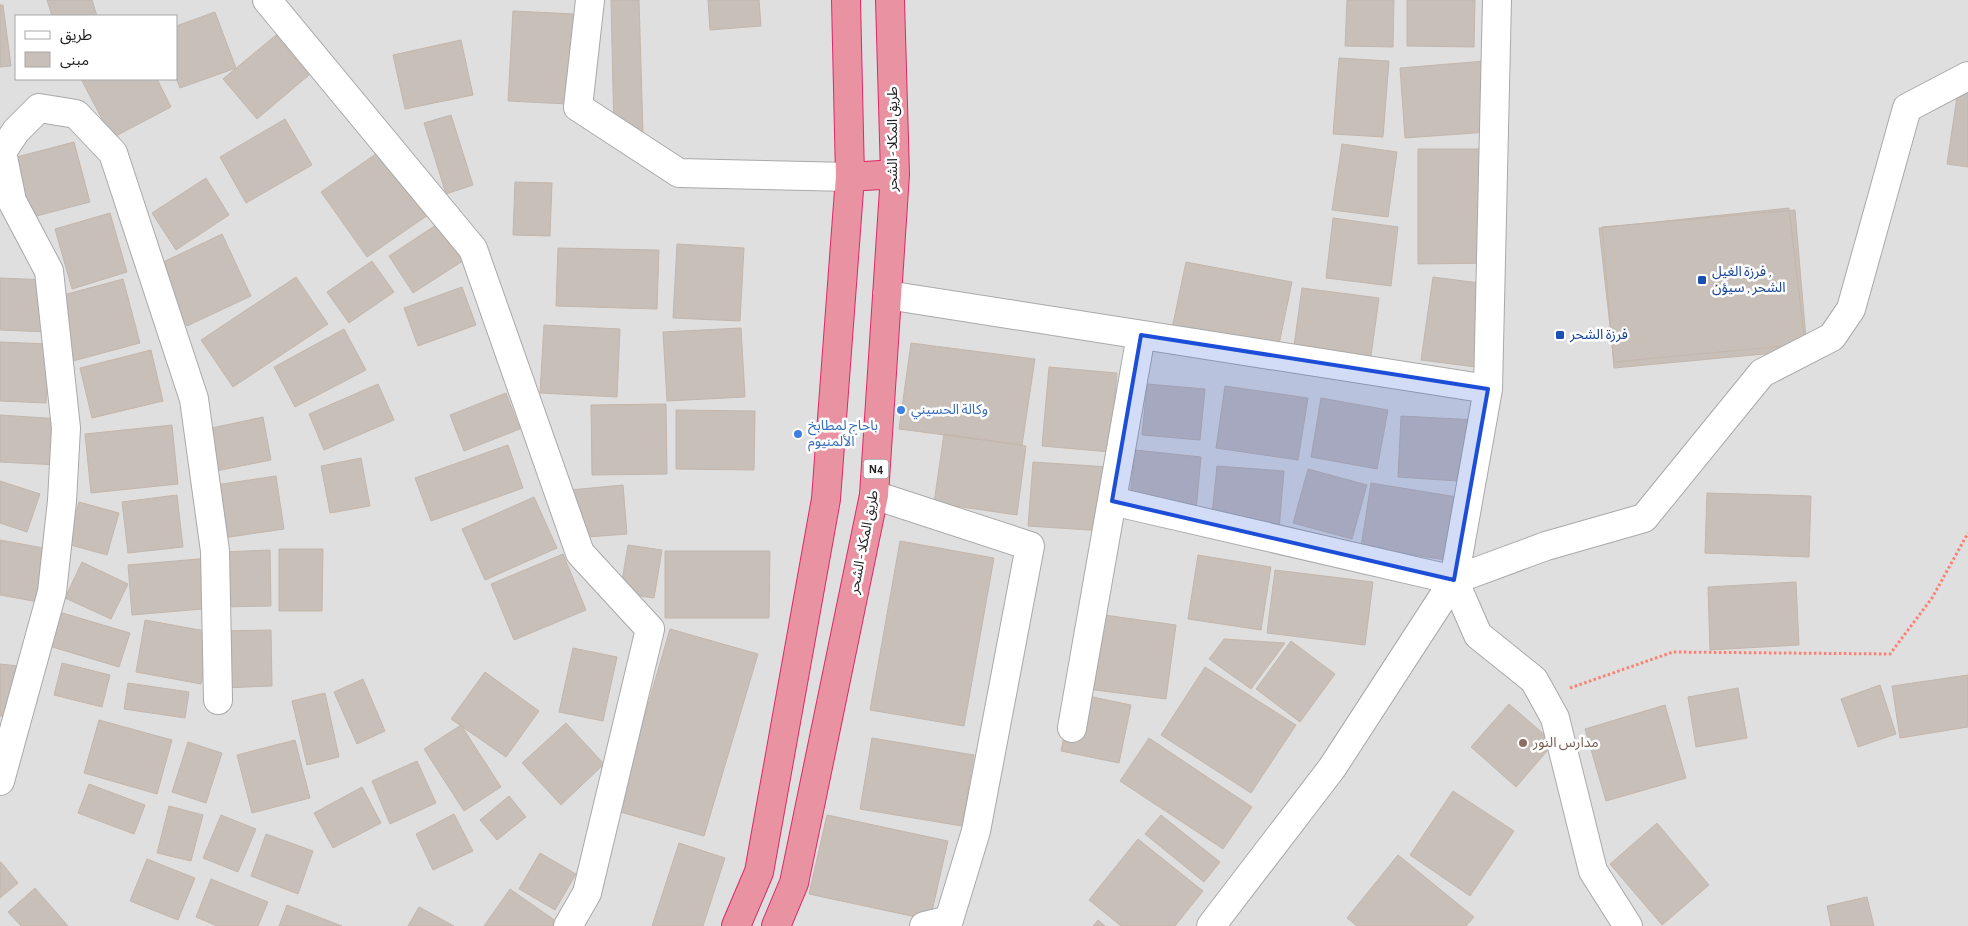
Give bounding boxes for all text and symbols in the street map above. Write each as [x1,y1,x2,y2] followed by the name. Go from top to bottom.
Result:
[15,15,178,80] legend
[60,28,92,45] text: طريق
[60,53,89,69] text: مبنى
[886,86,902,193] street label: طريق المكلا - الشحر
[1712,265,1786,296] place label: فرزة الغيل , الشحر , سيؤن
[1696,274,1708,286] marker: فرزة الغيل , الشحر , سيؤن
[1569,328,1628,343] place label: فرزة الشحر
[1554,329,1566,341] marker: فرزة الشحر
[911,403,988,420] place label: وكالة الحسيني
[895,404,907,416] marker: وكالة الحسيني
[808,419,878,452] place label: باحاج لمطابخ الألمنيوم
[792,428,804,440] marker: باحاج لمطابخ الألمنيوم
[864,459,888,478] road number: N4
[847,489,883,596] street label: طريق المكلا - الشحر
[1532,736,1599,751] place label: مدارس النور
[1517,737,1529,749] marker: مدارس النور

